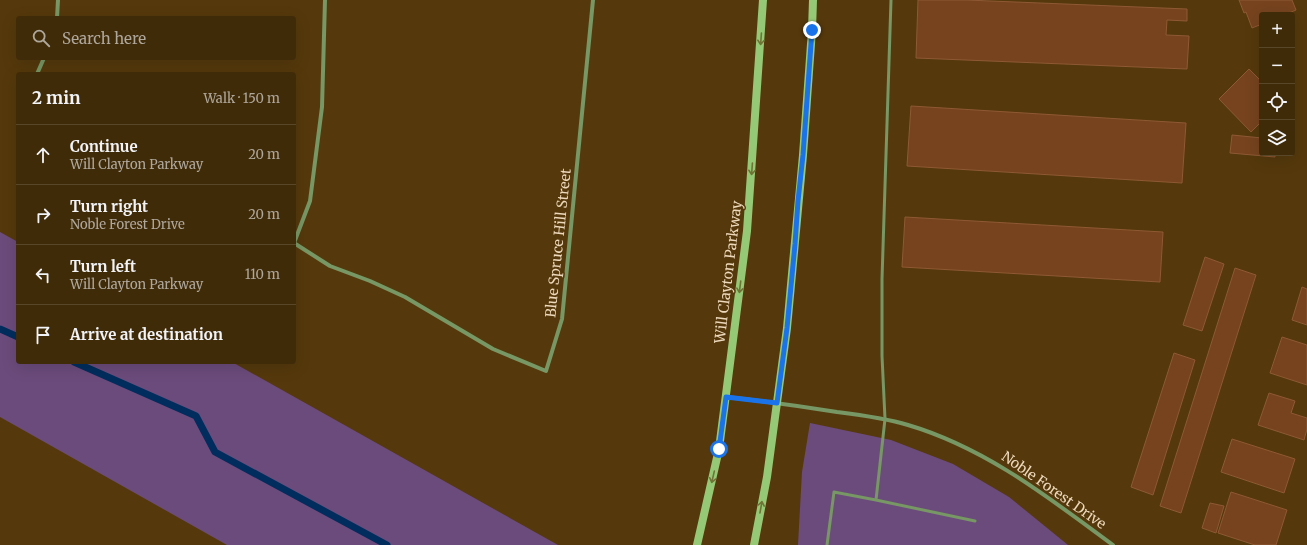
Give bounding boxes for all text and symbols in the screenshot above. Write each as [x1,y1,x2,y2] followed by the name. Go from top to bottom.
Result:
[1259,12,1295,156] map controls
[1259,12,1295,48] button: +
[16,16,296,60] search box
[803,21,821,39] route end
[30,27,52,49] icon: search
[62,29,146,48] text: Search here
[757,32,764,45] one-way arrow
[1259,48,1295,84] button: −
[1259,84,1295,120] button: locate
[32,87,80,109] text: 2 min
[203,90,280,107] text: Walk · 150 m
[1259,120,1295,156] button: layers
[70,137,138,156] text: Continue
[32,144,54,166] icon: ahead
[248,146,280,163] text: 20 m
[70,156,203,173] text: Will Clayton Parkway
[748,162,755,175] one-way arrow
[541,167,575,318] street label: Blue Spruce Hill Street
[70,197,148,216] text: Turn right
[710,199,746,345] street label: Will Clayton Parkway
[32,204,54,226] icon: right
[248,206,280,223] text: 20 m
[70,216,185,233] text: Noble Forest Drive
[70,257,136,276] text: Turn left
[32,264,54,286] icon: left
[245,266,280,283] text: 110 m
[70,276,203,293] text: Will Clayton Parkway
[736,280,744,293] one-way arrow
[32,324,54,346] icon: arrive
[70,325,223,344] text: Arrive at destination
[710,440,728,458] route start
[998,447,1110,533] street label: Noble Forest Drive
[708,470,716,483] one-way arrow
[758,500,766,513] one-way arrow

